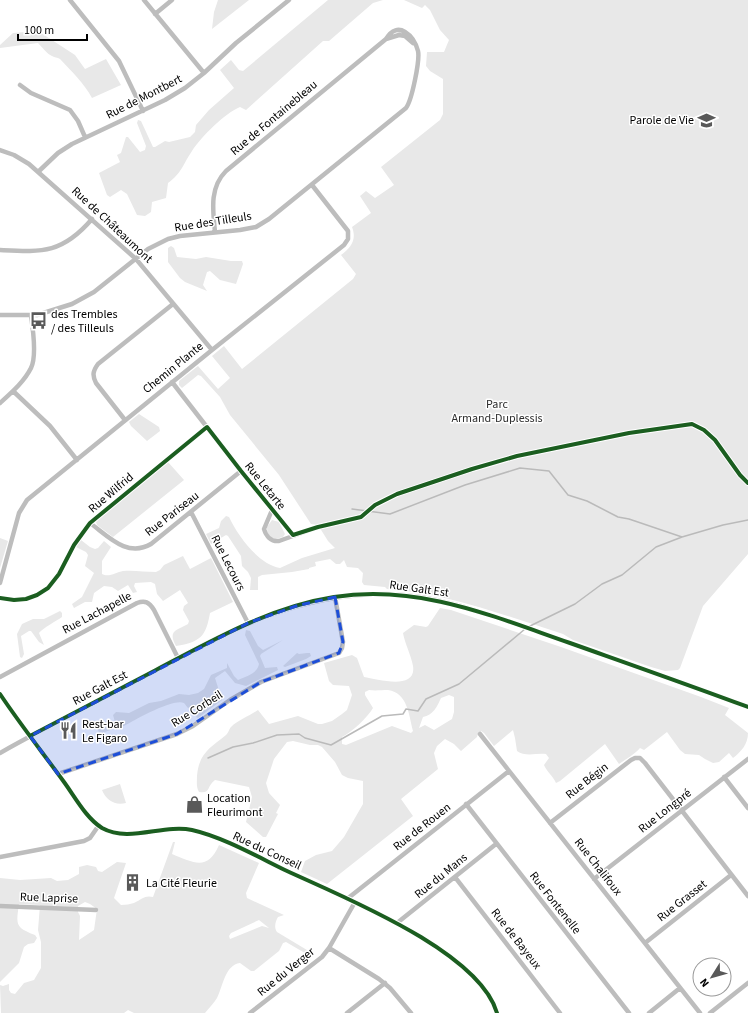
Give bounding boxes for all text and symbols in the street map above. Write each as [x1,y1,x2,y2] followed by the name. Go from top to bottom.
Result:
[18,16,87,42] scale bar
[24,22,54,39] text: 100 m
[103,70,185,124] street label: Rue de Montbert
[227,76,321,160] street label: Rue de Fontainebleau
[697,110,717,130] school or university icon: Parole de Vie
[630,112,694,129] place label: Parole de Vie
[68,183,156,267] street label: Rue de Châteaumont
[173,208,253,236] street label: Rue des Tilleuls
[51,306,118,337] place label: des Trembles / des Tilleuls
[28,311,48,331] bus stop icon: des Trembles / des Tilleuls
[139,338,207,398] street label: Chemin Plante
[451,396,543,427] park label: Parc Armand-Duplessis
[240,458,290,514] street label: Rue Letarte
[85,469,137,517] street label: Rue Wilfrid
[141,487,203,541] street label: Rue Pariseau
[207,532,249,594] street label: Rue Lecours
[388,576,450,602] street label: Rue Galt Est
[59,588,135,638] street label: Rue Lachapelle
[70,666,130,710] street label: Rue Galt Est
[168,686,226,732] street label: Rue Corbeil
[82,716,127,747] place label: Rest-bar Le Figaro
[59,721,79,741] restaurant icon: Rest-bar Le Figaro
[562,759,612,803] street label: Rue Bégin
[635,785,695,837] street label: Rue Longpré
[207,790,263,821] place label: Location Fleurimont
[184,795,204,815] shop icon: Location Fleurimont
[390,799,454,855] street label: Rue de Rouen
[230,828,304,874] street label: Rue du Conseil
[570,835,626,900] street label: Rue Chalifoux
[411,849,471,903] street label: Rue du Mans
[525,868,585,938] street label: Rue Fontenelle
[123,873,143,893] building icon: La Cité Fleurie
[146,875,217,892] place label: La Cité Fleurie
[654,876,710,926] street label: Rue Grasset
[20,888,78,908] street label: Rue Laprise
[487,905,546,974] street label: Rue de Bayeux
[254,943,319,1000] street label: Rue du Verger
[692,957,732,997] north arrow
[696,975,713,990] text: N

